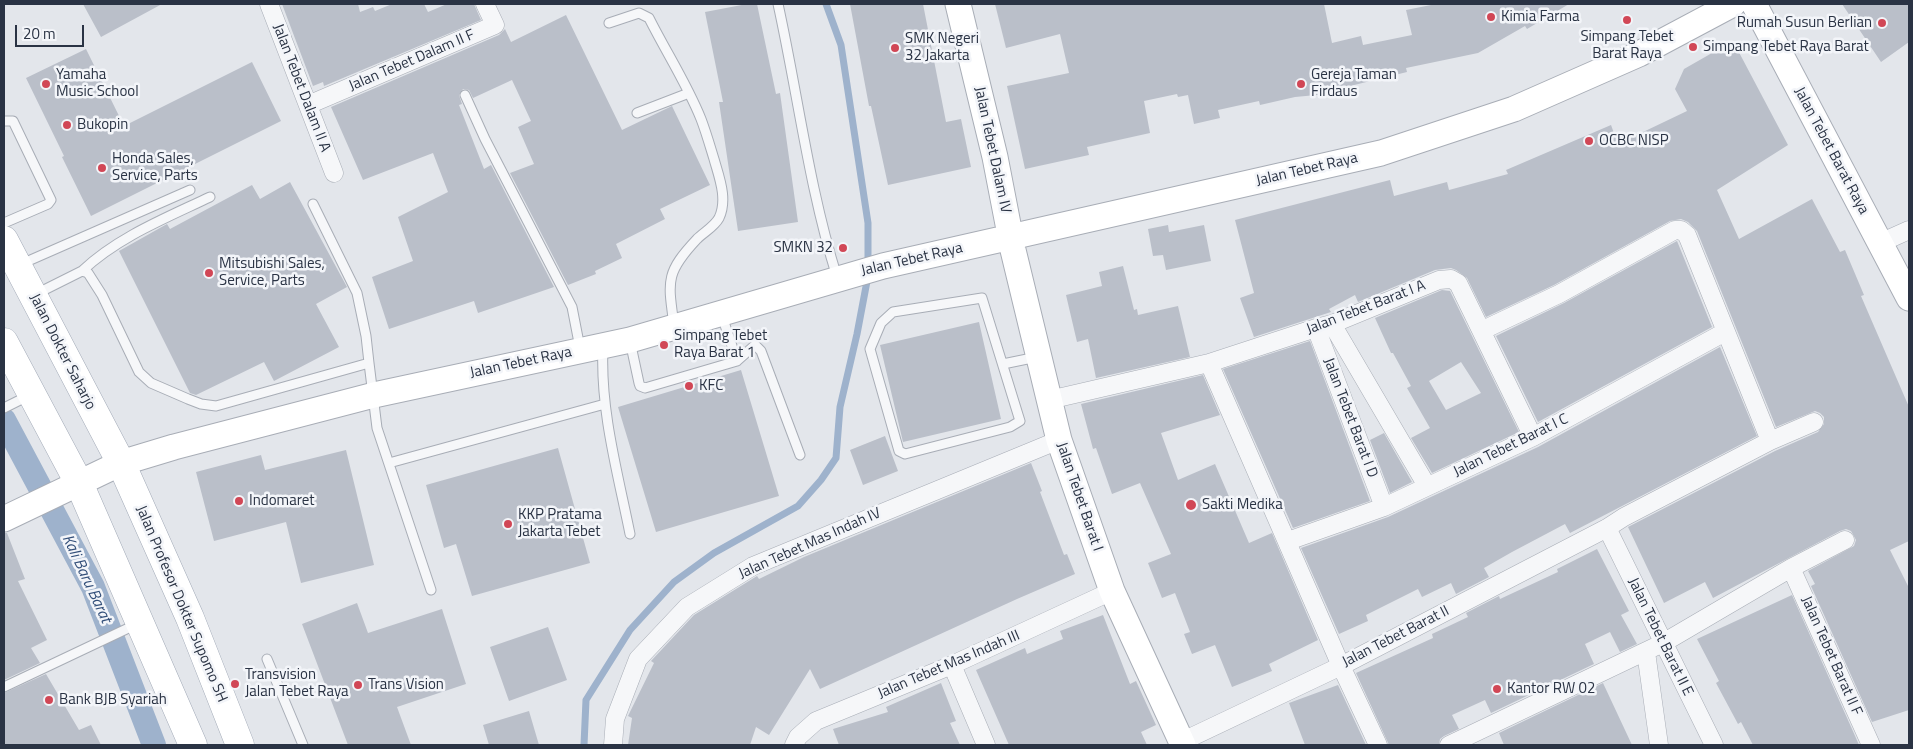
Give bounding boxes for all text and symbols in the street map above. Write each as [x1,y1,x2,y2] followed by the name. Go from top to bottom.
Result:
[1501,8,1580,26] place label: Kimia Farma
[1485,11,1497,23] marker: Kimia Farma
[1621,14,1633,26] marker: Simpang Tebet Barat Raya
[1737,14,1872,32] place label: Rumah Susun Berlian
[18,15,86,47] scale bar
[1876,17,1888,29] marker: Rumah Susun Berlian
[268,21,334,155] street label: Jalan Tebet Dalam II A
[23,22,56,45] text: 20 m
[346,26,478,96] street label: Jalan Tebet Dalam II F
[1580,28,1674,63] place label: Simpang Tebet Barat Raya
[905,30,979,65] place label: SMK Negeri 32 Jakarta
[1703,38,1869,56] place label: Simpang Tebet Raya Barat
[1687,41,1699,53] marker: Simpang Tebet Raya Barat
[889,42,901,54] marker: SMK Negeri 32 Jakarta
[56,66,139,101] place label: Yamaha Music School
[1311,66,1397,101] place label: Gereja Taman Firdaus
[40,78,52,90] marker: Yamaha Music School
[1295,78,1307,90] marker: Gereja Taman Firdaus
[1790,84,1872,218] street label: Jalan Tebet Barat Raya
[970,85,1014,215] street label: Jalan Tebet Dalam IV
[77,116,128,134] place label: Bukopin
[61,119,73,131] marker: Bukopin
[1599,132,1669,150] place label: OCBC NISP
[1583,135,1595,147] marker: OCBC NISP
[112,150,198,185] place label: Honda Sales, Service, Parts
[1255,150,1359,190] street label: Jalan Tebet Raya
[96,162,108,174] marker: Honda Sales, Service, Parts
[773,239,833,257] place label: SMKN 32
[860,240,964,280] street label: Jalan Tebet Raya
[837,242,849,254] marker: SMKN 32
[219,255,325,290] place label: Mitsubishi Sales, Service, Parts
[203,267,215,279] marker: Mitsubishi Sales, Service, Parts
[1304,277,1428,339] street label: Jalan Tebet Barat I A
[25,291,99,413] street label: Jalan Dokter Saharjo
[674,327,767,362] place label: Simpang Tebet Raya Barat 1
[658,339,670,351] marker: Simpang Tebet Raya Barat 1
[468,343,574,383] street label: Jalan Tebet Raya
[1319,356,1381,480] street label: Jalan Tebet Barat I D
[699,377,723,395] place label: KFC
[683,380,695,392] marker: KFC
[1451,410,1571,482] street label: Jalan Tebet Barat I C
[1052,440,1106,554] street label: Jalan Tebet Barat I
[249,492,314,510] place label: Indomaret
[233,495,245,507] marker: Indomaret
[1202,496,1283,514] place label: Sakti Medika
[1184,498,1198,512] marker: Sakti Medika
[131,503,231,705] street label: Jalan Profesor Dokter Supomo SH
[736,505,884,583] street label: Jalan Tebet Mas Indah IV
[518,506,602,541] place label: KKP Pratama Jakarta Tebet
[502,518,514,530] marker: KKP Pratama Jakarta Tebet
[57,532,115,626] water label: Kali Baru Barat
[1624,575,1696,699] street label: Jalan Tebet Barat II E
[1797,593,1865,719] street label: Jalan Tebet Barat II F
[1339,602,1453,672] street label: Jalan Tebet Barat II
[875,627,1023,703] street label: Jalan Tebet Mas Indah III
[245,666,349,701] place label: Transvision Jalan Tebet Raya
[368,676,444,694] place label: Trans Vision
[229,678,241,690] marker: Transvision Jalan Tebet Raya
[352,679,364,691] marker: Trans Vision
[1507,680,1595,698] place label: Kantor RW 02
[1491,683,1503,695] marker: Kantor RW 02
[59,691,167,709] place label: Bank BJB Syariah
[43,694,55,706] marker: Bank BJB Syariah

